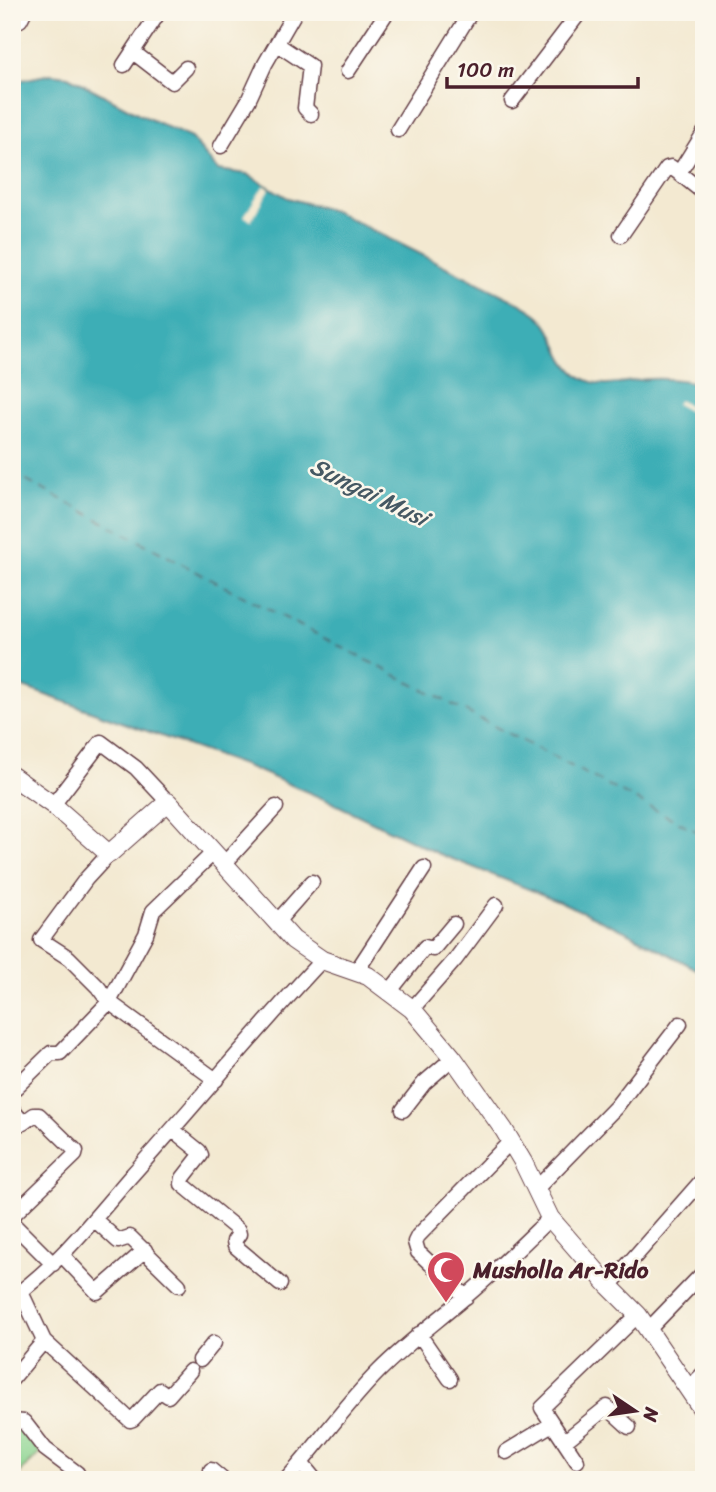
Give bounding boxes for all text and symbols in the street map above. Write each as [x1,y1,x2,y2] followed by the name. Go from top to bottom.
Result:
[447,46,637,90] scale bar
[457,51,514,89] text: 100 m
[303,445,439,541] water label: Sungai Musi
[425,1249,467,1304] mosque icon: Musholla Ar-Rido
[472,1250,649,1291] place label: Musholla Ar-Rido
[600,1376,670,1446] north arrow
[633,1404,669,1426] text: N

